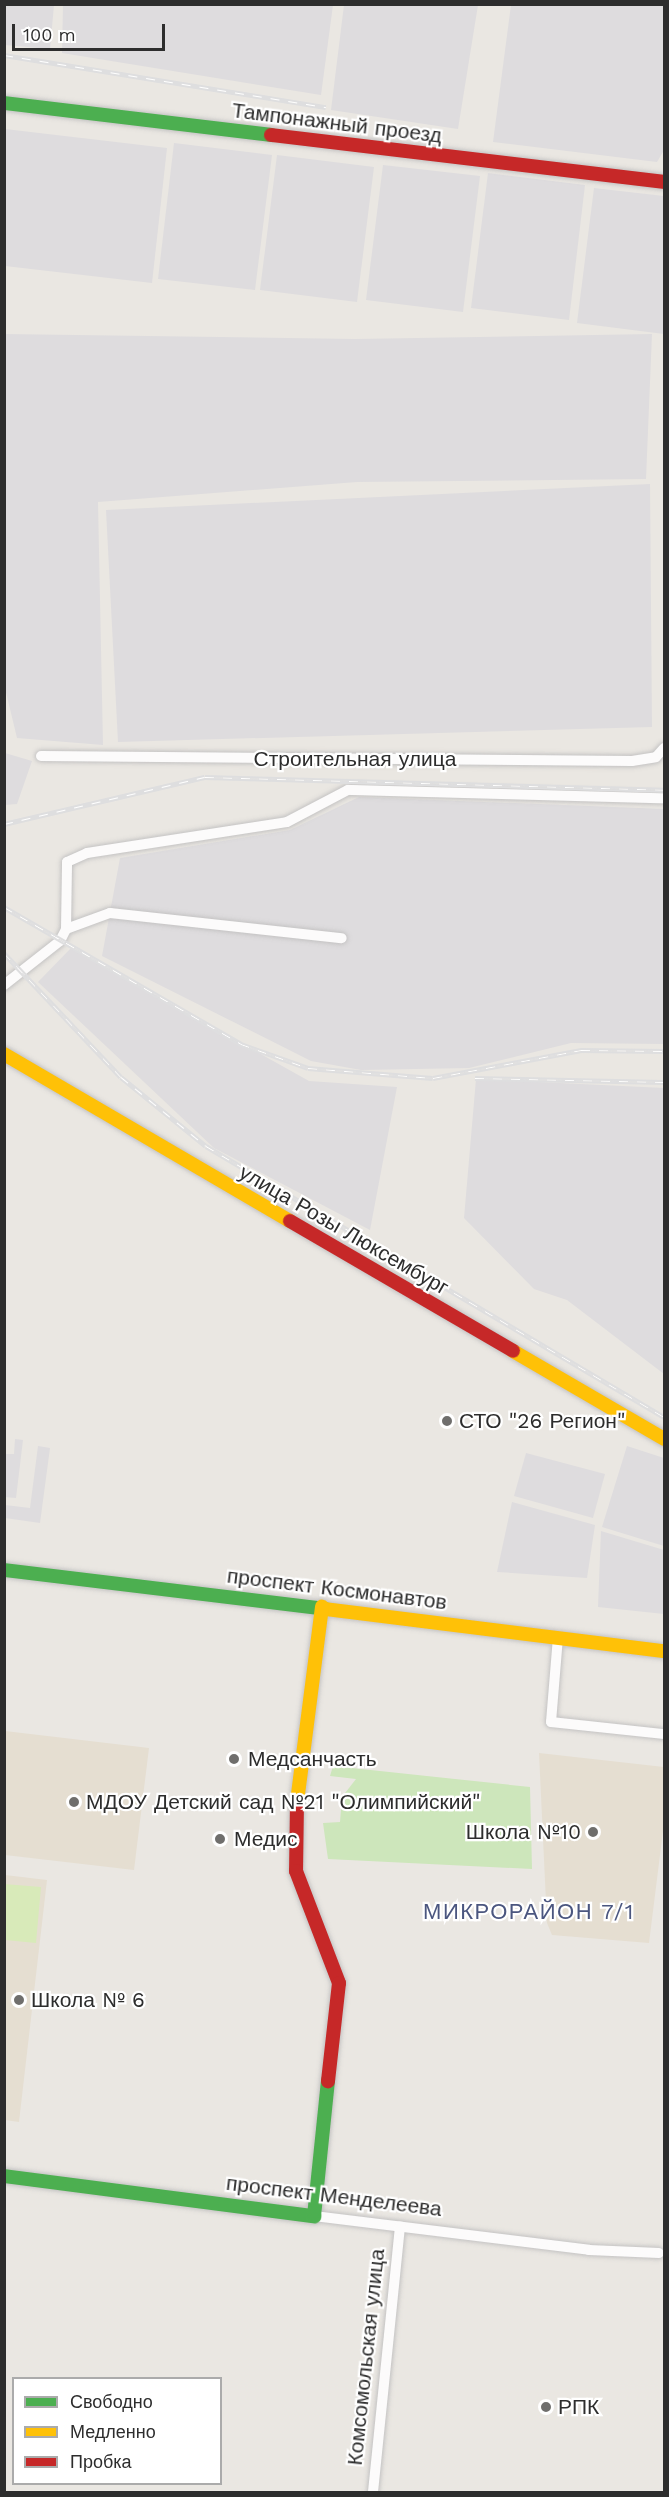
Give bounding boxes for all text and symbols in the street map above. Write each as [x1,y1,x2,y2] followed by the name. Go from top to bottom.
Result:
[15,12,168,50] scale bar
[23,24,76,45] text: 100 m
[231,98,443,148] street label: Тампонажный проезд
[254,746,456,772] street label: Строительная улица
[235,1160,453,1300] street label: улица Розы Люксембург
[459,1408,625,1434] place label: СТО "26 Регион"
[440,1414,454,1428] marker: СТО "26 Регион"
[226,1563,448,1615] street label: проспект Космонавтов
[248,1746,377,1772] place label: Медсанчасть
[225,1750,243,1768] marker: Медсанчасть
[86,1789,481,1815] place label: МДОУ Детский сад №21 "Олимпийский"
[67,1795,81,1809] marker: МДОУ Детский сад №21 "Олимпийский"
[466,1819,581,1845] place label: Школа №10
[586,1825,600,1839] marker: Школа №10
[234,1826,297,1852] place label: Медис
[211,1830,229,1848] marker: Медис
[423,1899,635,1925] district label: МИКРОРАЙОН 7/1
[31,1987,145,2013] place label: Школа № 6
[12,1993,26,2007] marker: Школа № 6
[225,2170,443,2222] street label: проспект Менделеева
[342,2247,390,2467] street label: Комсомольская улица
[12,2377,222,2485] legend
[70,2391,153,2412] text: Свободно
[558,2394,599,2420] place label: РПК
[539,2400,553,2414] marker: РПК
[70,2421,156,2442] text: Медленно
[70,2451,132,2472] text: Пробка

